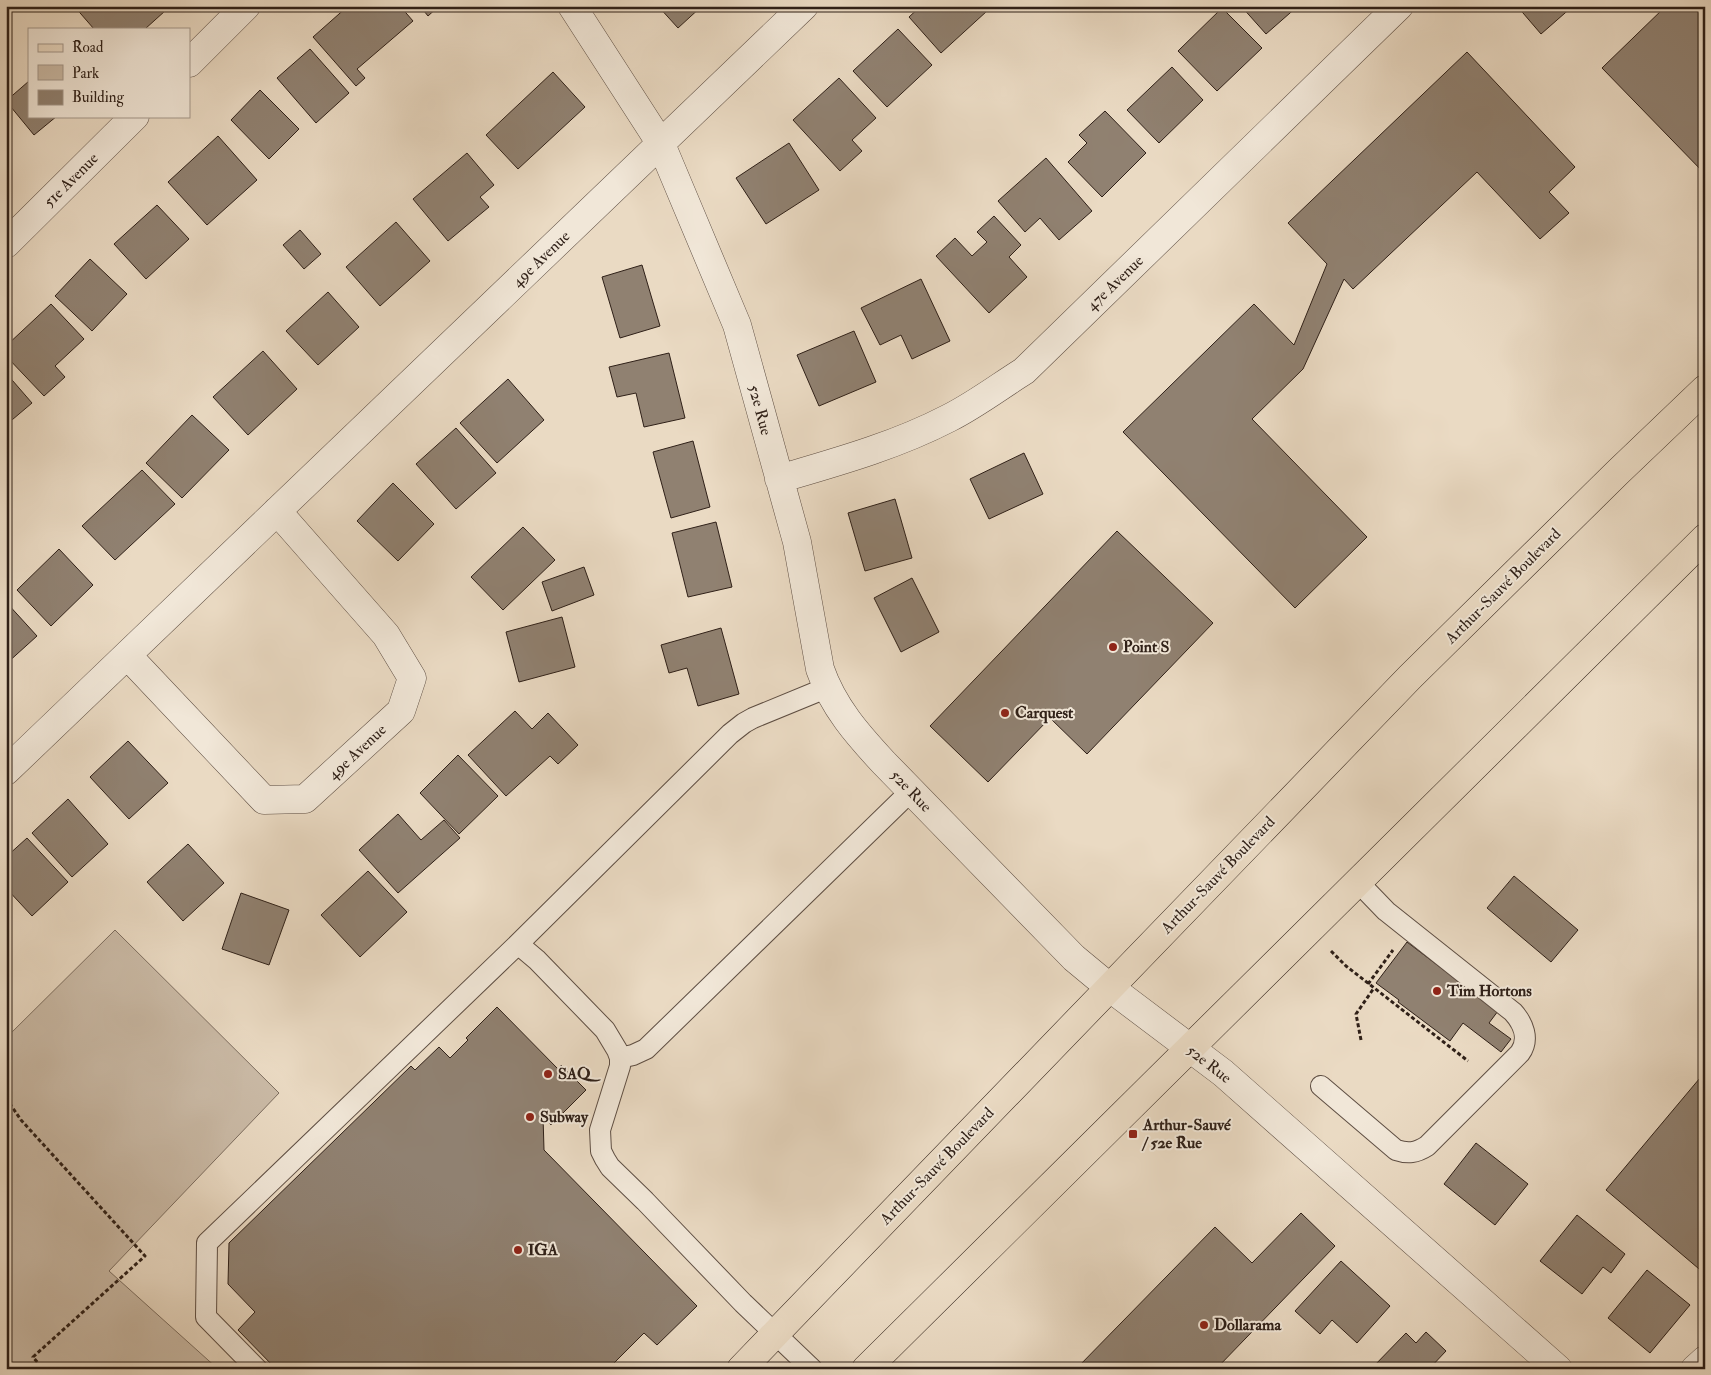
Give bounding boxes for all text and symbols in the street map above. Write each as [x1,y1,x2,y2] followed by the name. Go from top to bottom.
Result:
[28,28,190,118] legend
[72,38,104,57] text: Road
[72,64,99,83] text: Park
[72,88,124,107] text: Building
[39,148,103,212] street label: 51e Avenue
[508,226,574,292] street label: 49e Avenue
[1082,251,1148,315] street label: 47e Avenue
[744,383,776,438] street label: 52e Rue
[1440,524,1565,649] street label: Arthur-Sauvé Boulevard
[1123,637,1170,657] place label: Point S
[1107,641,1119,653] marker: Point S
[1015,703,1074,724] place label: Carquest
[999,707,1011,719] marker: Carquest
[323,720,391,784] street label: 49e Avenue
[886,766,936,817] street label: 52e Rue
[1156,812,1279,939] street label: Arthur-Sauvé Boulevard
[1446,981,1532,1001] place label: Tim Hortons
[1431,985,1443,997] marker: Tim Hortons
[1183,1040,1236,1088] street label: 52e Rue
[558,1064,601,1084] place label: SAQ
[542,1068,554,1080] marker: SAQ
[875,1103,998,1230] street label: Arthur-Sauvé Boulevard
[540,1107,589,1128] place label: Subway
[524,1111,536,1123] marker: Subway
[1141,1115,1232,1153] place label: Arthur-Sauvé / 52e Rue
[1127,1128,1139,1140] marker: Arthur-Sauvé / 52e Rue
[528,1240,559,1260] place label: IGA
[512,1244,524,1256] marker: IGA
[1214,1315,1281,1335] place label: Dollarama
[1198,1319,1210,1331] marker: Dollarama

